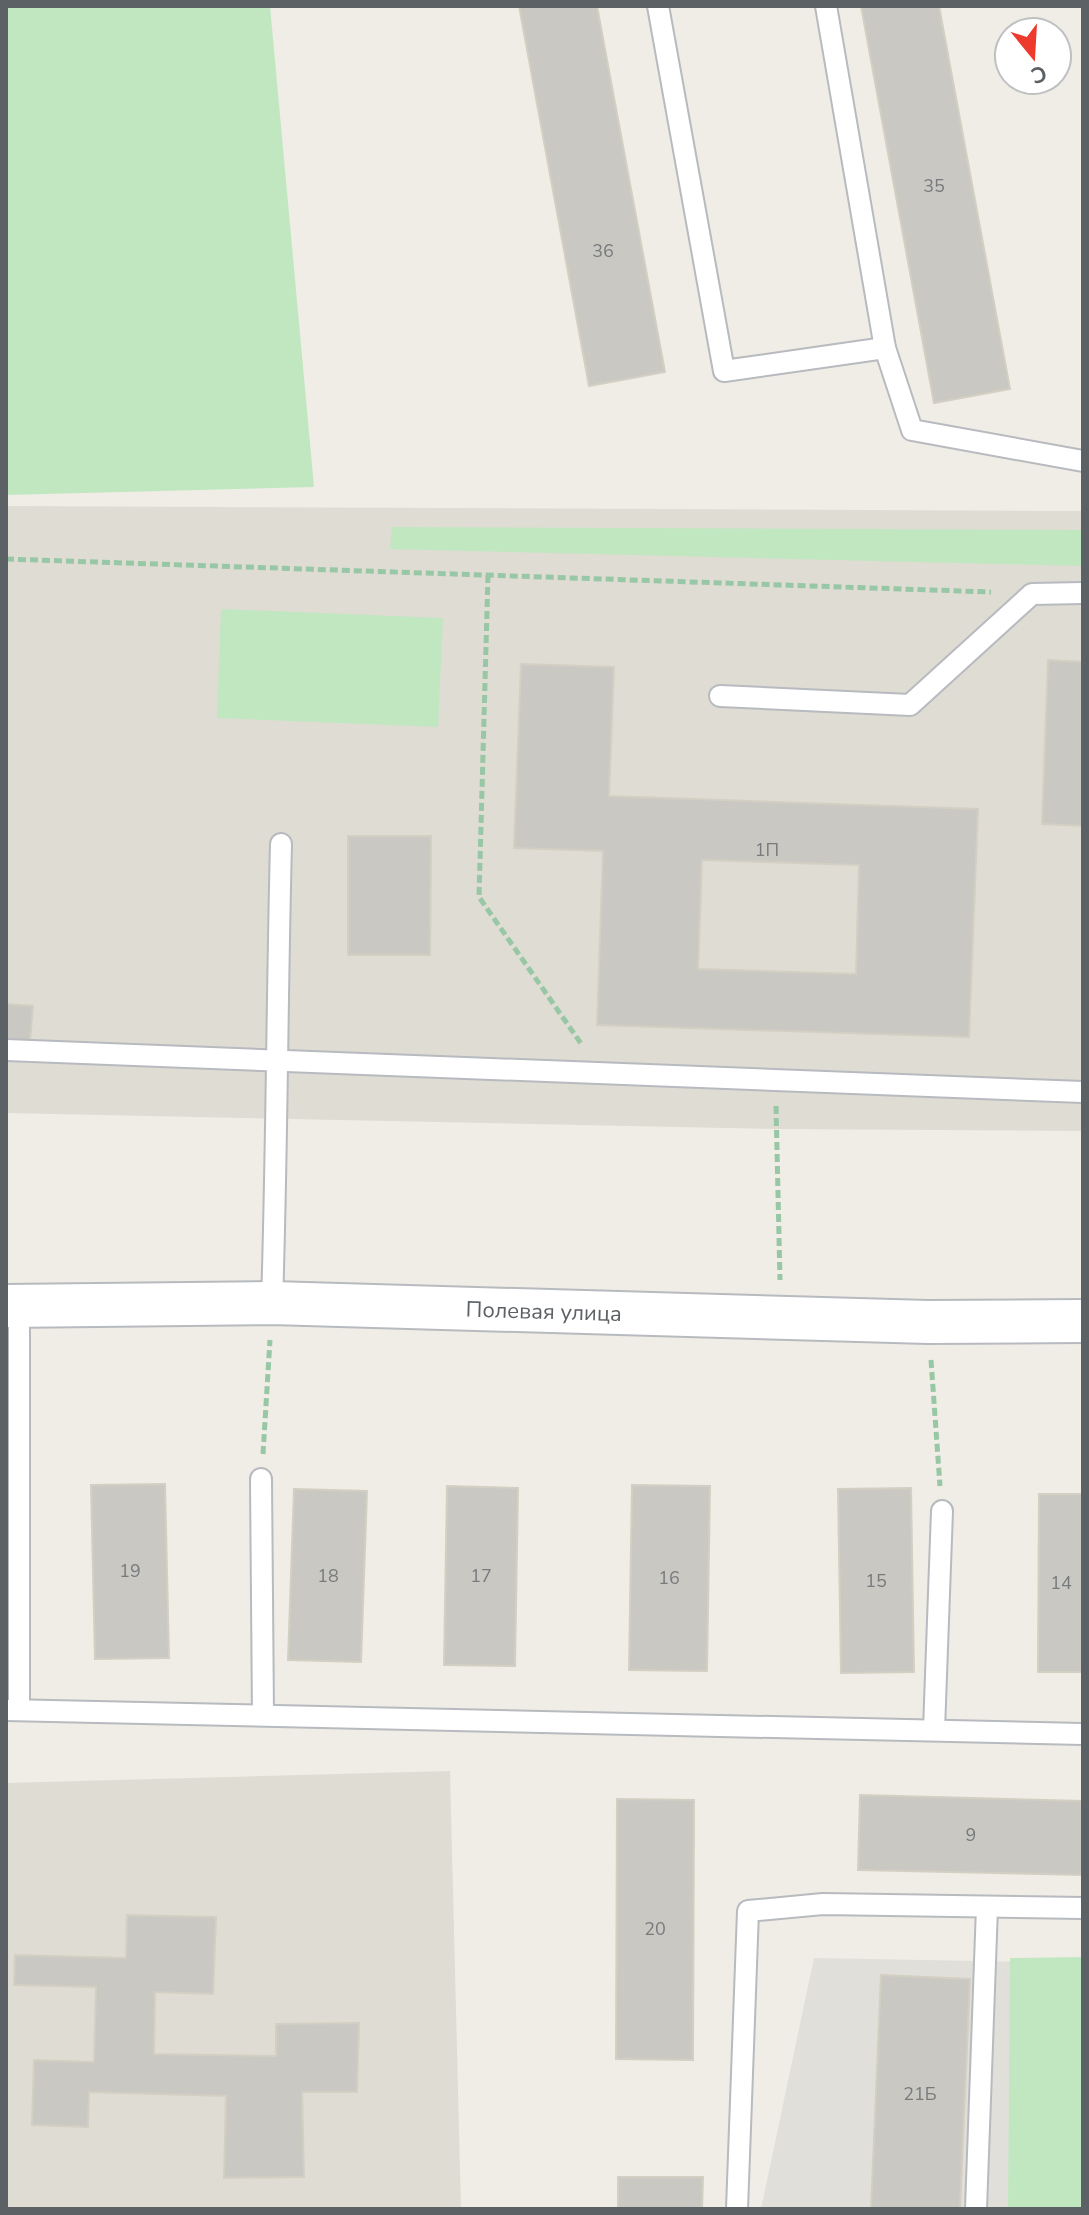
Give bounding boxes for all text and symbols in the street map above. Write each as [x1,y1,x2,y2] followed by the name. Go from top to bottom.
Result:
[993,16,1073,96] north arrow
[1027,57,1051,91] text: С
[923,174,945,198] house number: 35
[592,239,614,263] house number: 36
[755,838,779,862] house number: 1П
[465,1295,622,1329] street label: Полевая улица
[119,1559,141,1583] house number: 19
[317,1564,339,1588] house number: 18
[470,1564,492,1588] house number: 17
[658,1566,680,1590] house number: 16
[865,1569,887,1593] house number: 15
[1050,1571,1072,1595] house number: 14
[966,1823,976,1847] house number: 9
[644,1917,666,1941] house number: 20
[903,2082,937,2106] house number: 21Б

